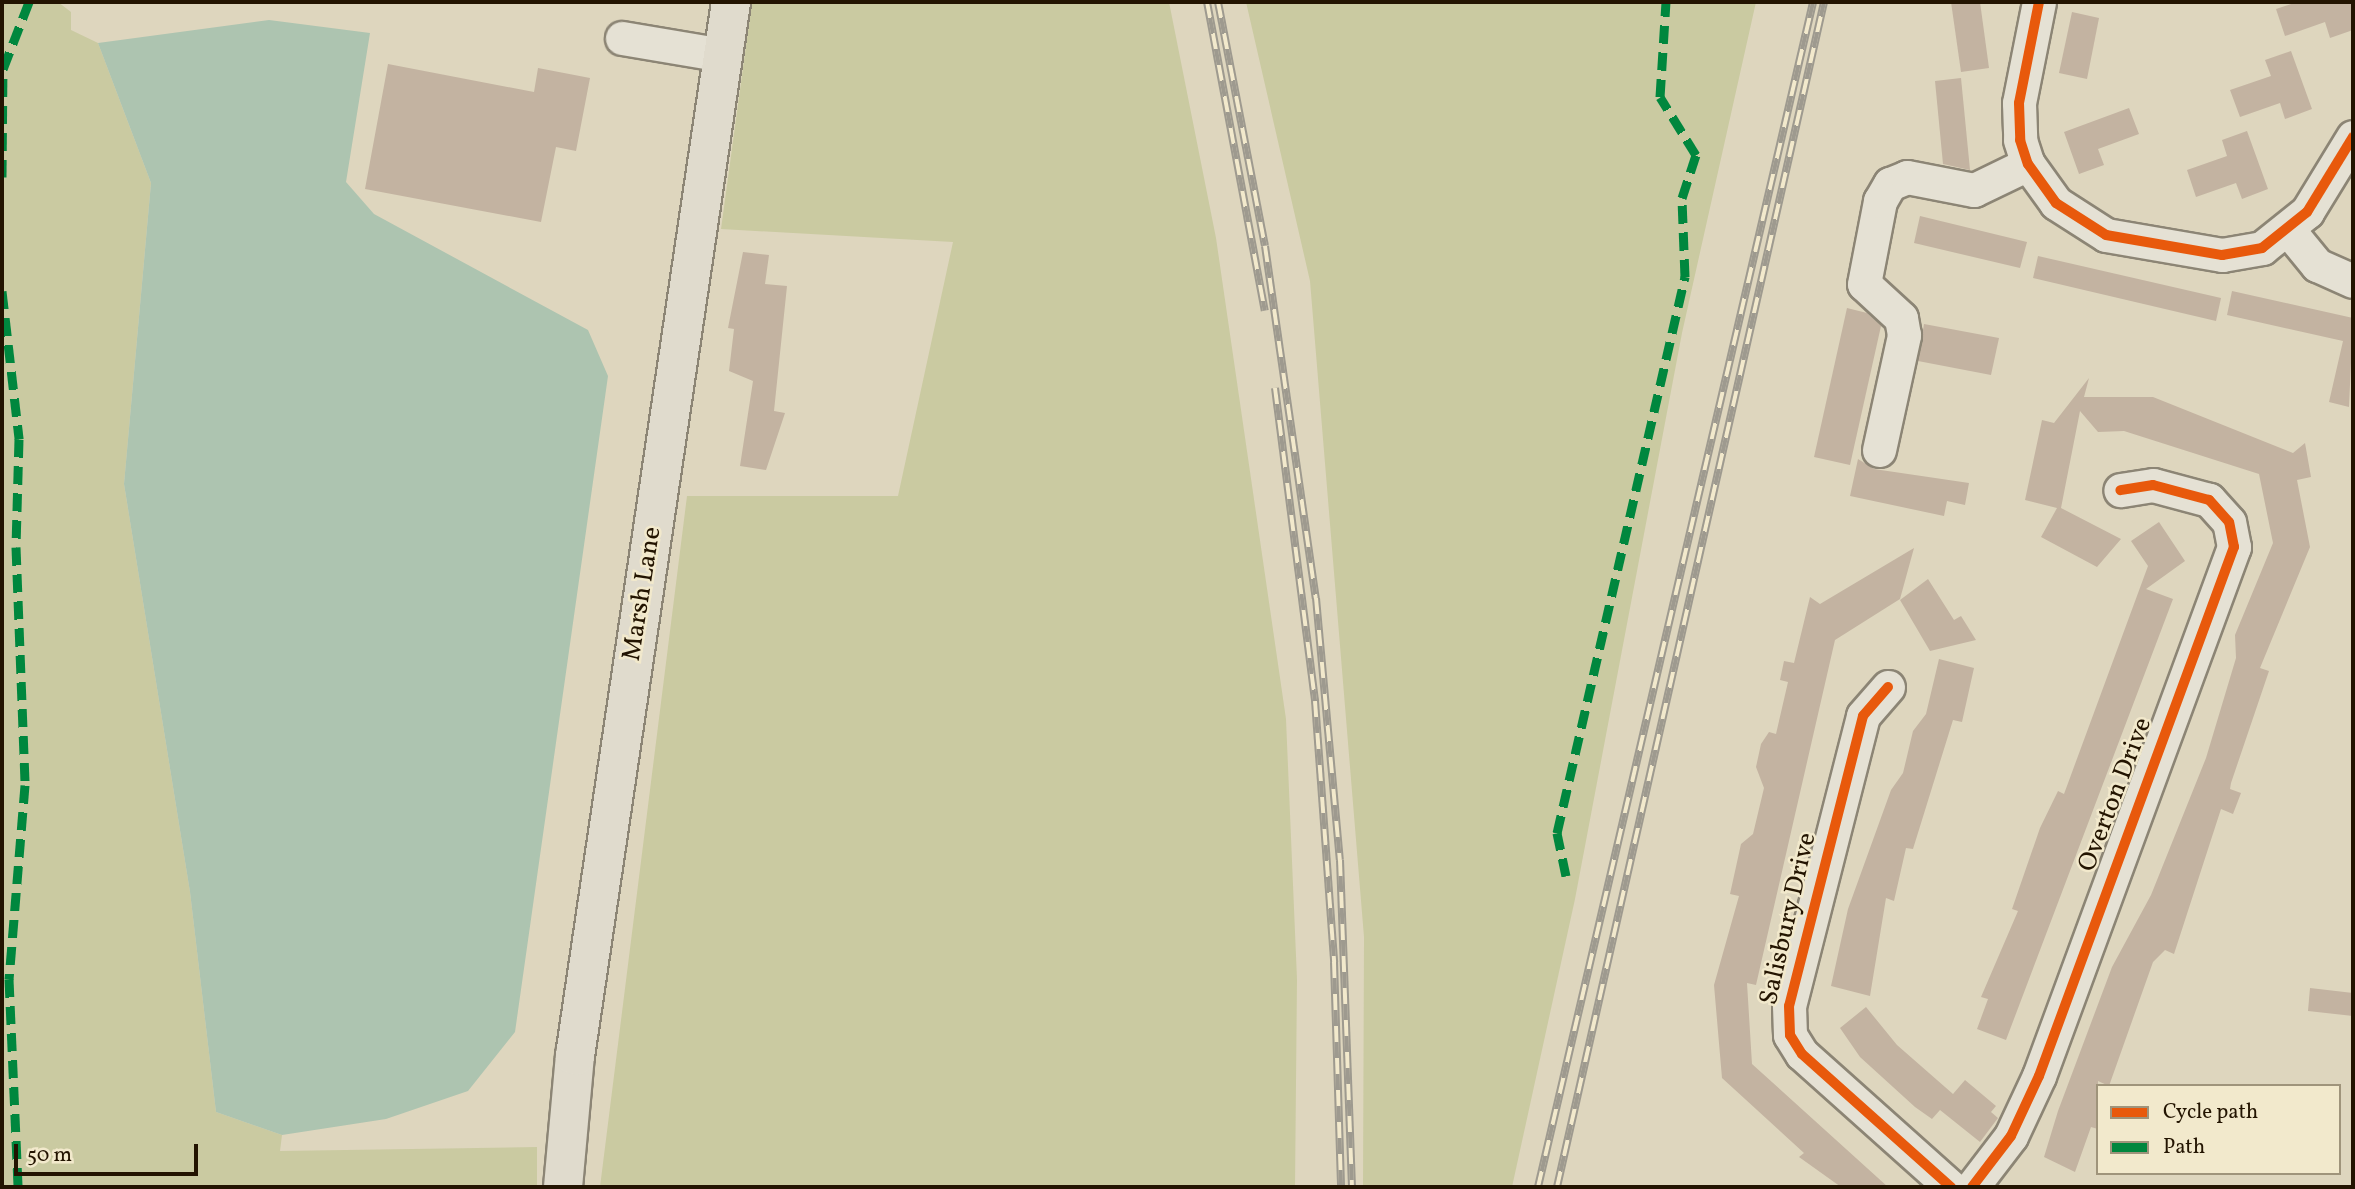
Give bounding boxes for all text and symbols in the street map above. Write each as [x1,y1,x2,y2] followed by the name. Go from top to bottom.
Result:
[617,525,669,663] street label: Marsh Lane
[2072,714,2160,876] street label: Overton Drive
[1754,829,1824,1009] street label: Salisbury Drive
[2096,1084,2341,1175] legend
[2163,1098,2258,1127] text: Cycle path
[18,1130,201,1174] scale bar
[2163,1133,2205,1162] text: Path
[27,1141,72,1170] text: 50 m

